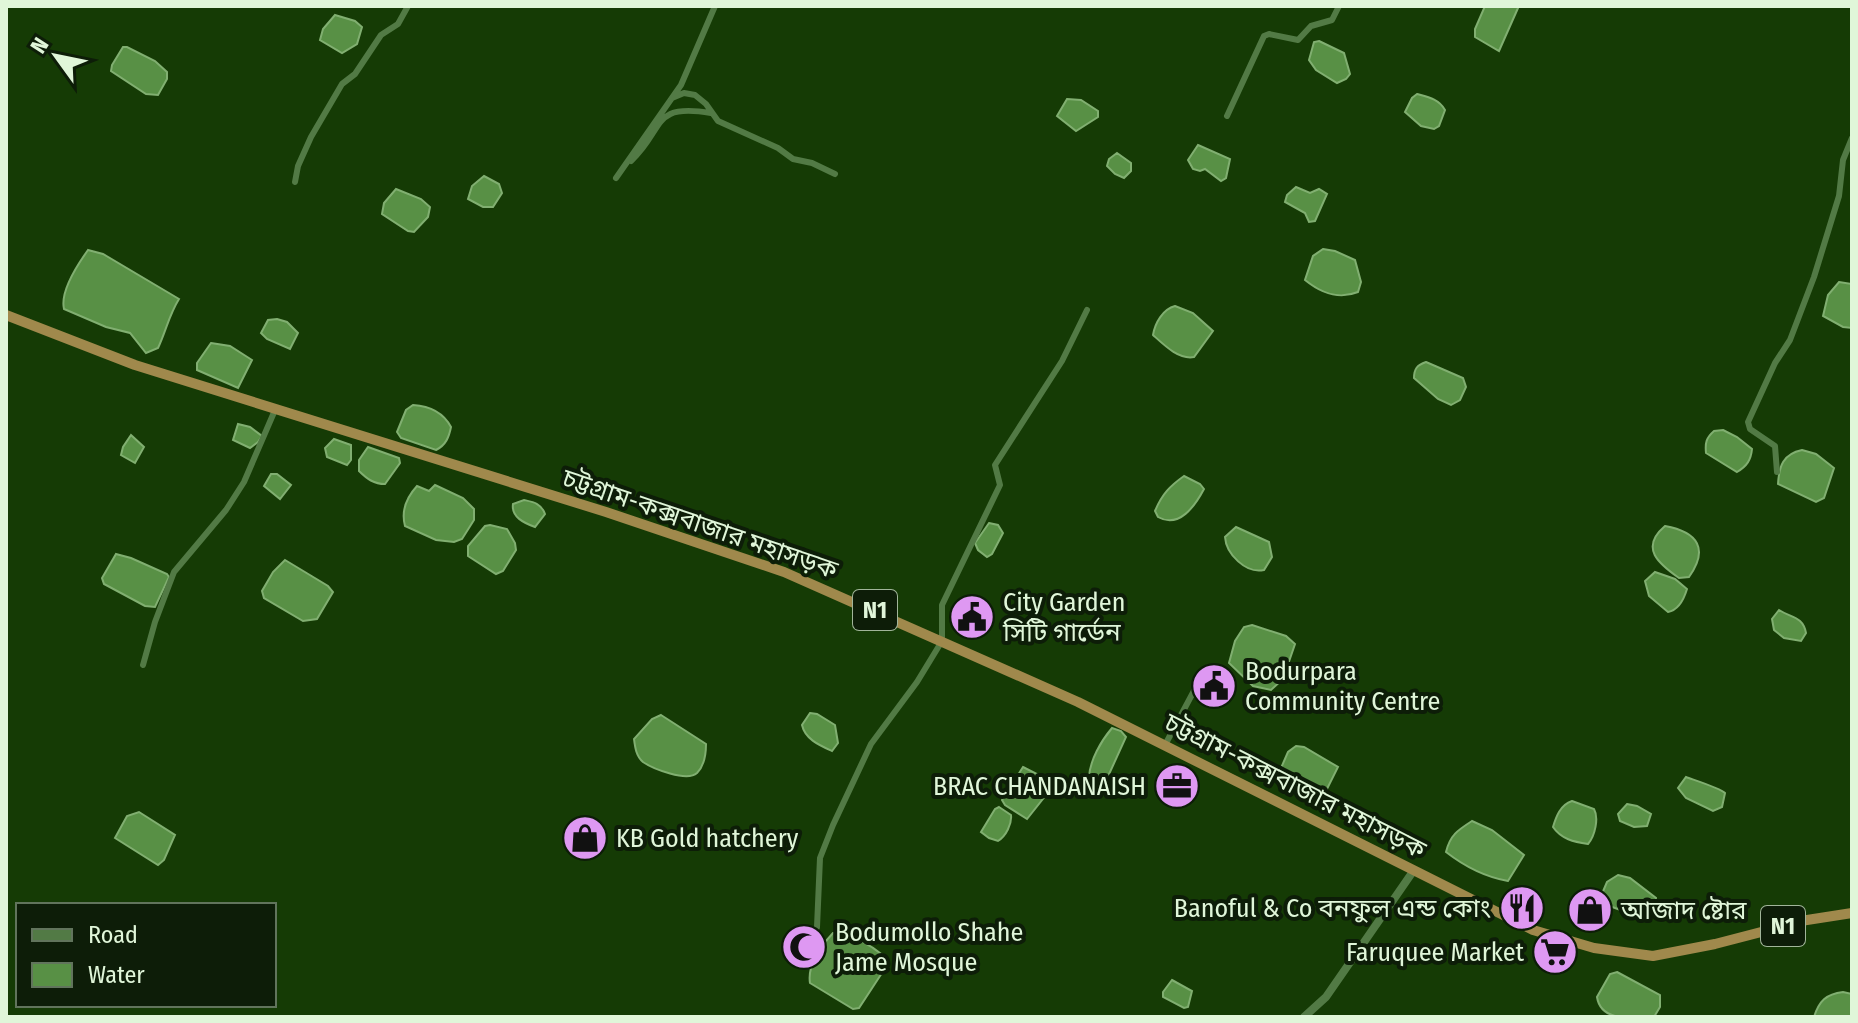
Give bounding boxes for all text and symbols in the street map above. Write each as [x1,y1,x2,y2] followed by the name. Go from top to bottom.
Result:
[16,16,96,96] north arrow
[25,32,55,58] text: N
[557,462,843,586] street label: চট্টগ্রাম-কক্সবাজার মহাসড়ক
[1002,587,1125,648] place label: City Garden সিটি গার্ডেন
[853,590,897,630] road number: N1
[948,593,996,641] public building icon: City Garden সিটি গার্ডেন
[1245,656,1440,717] place label: Bodurpara Community Centre
[1190,662,1238,710] public building icon: Bodurpara Community Centre
[1158,706,1432,866] street label: চট্টগ্রাম-কক্সবাজার মহাসড়ক
[1153,762,1201,810] office icon: BRAC CHANDANAISH
[933,771,1146,802] place label: BRAC CHANDANAISH
[561,814,609,862] shop icon: KB Gold hatchery
[616,823,799,854] place label: KB Gold hatchery
[1498,884,1546,932] restaurant icon: Banoful & Co বনফুল এন্ড কোং
[1566,886,1614,934] shop icon: আজাদ ষ্টোর
[1174,893,1492,924] place label: Banoful & Co বনফুল এন্ড কোং
[1620,895,1747,926] place label: আজাদ ষ্টোর
[16,903,276,1007] legend
[1761,906,1805,946] road number: N1
[835,917,1023,978] place label: Bodumollo Shahe Jame Mosque
[88,921,138,949] text: Road
[780,923,828,971] mosque icon: Bodumollo Shahe Jame Mosque
[1531,928,1579,976] supermarket icon: Faruquee Market
[1346,937,1524,968] place label: Faruquee Market
[88,961,145,989] text: Water

